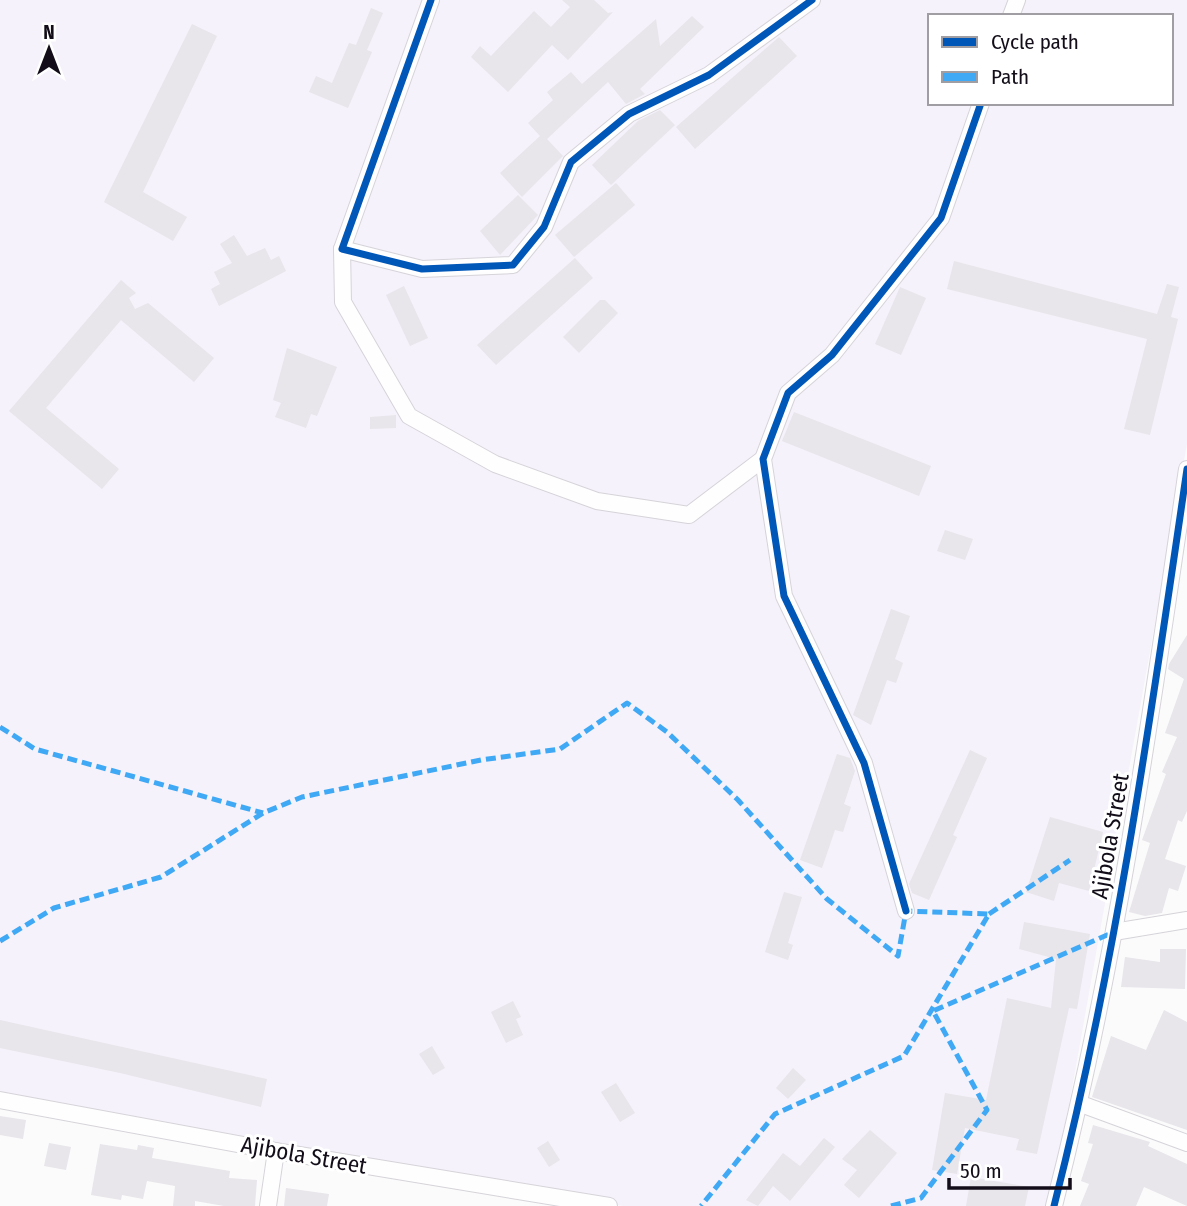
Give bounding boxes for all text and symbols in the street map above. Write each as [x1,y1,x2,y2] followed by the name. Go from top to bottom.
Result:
[14,14,84,84] north arrow
[928,14,1173,105] legend
[43,21,55,44] text: N
[991,29,1079,55] text: Cycle path
[991,64,1029,90] text: Path
[1085,770,1135,901] street label: Ajibola Street
[239,1130,370,1180] street label: Ajibola Street
[949,1146,1070,1190] scale bar
[960,1158,1002,1184] text: 50 m

